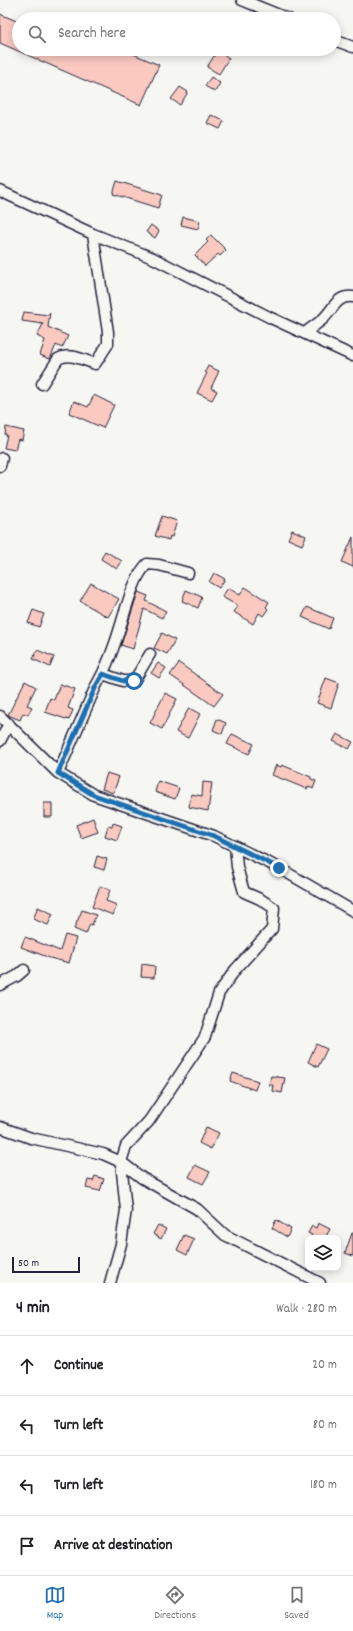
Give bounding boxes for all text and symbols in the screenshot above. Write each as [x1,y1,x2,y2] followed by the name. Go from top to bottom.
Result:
[12,12,341,56] search box
[26,23,48,45] icon: search
[58,23,126,45] text: Search here
[125,672,143,690] route start
[270,859,288,877] route end
[305,1235,341,1271] map controls
[305,1235,341,1271] button: layers
[12,1255,80,1274] scale bar
[18,1256,39,1272] text: 50 m
[16,1297,50,1321] text: 4 min
[276,1300,337,1319] text: Walk · 280 m
[16,1355,38,1377] icon: ahead
[54,1355,103,1377] text: Continue
[312,1356,337,1375] text: 20 m
[16,1415,38,1437] icon: left
[54,1415,103,1437] text: Turn left
[313,1416,337,1435] text: 80 m
[16,1475,38,1497] icon: left
[54,1475,103,1497] text: Turn left
[310,1476,337,1495] text: 180 m
[16,1535,38,1557] icon: arrive
[54,1535,172,1557] text: Arrive at destination
[44,1584,66,1624] tab: Map
[154,1584,196,1624] tab: Directions
[284,1584,309,1624] tab: Saved

